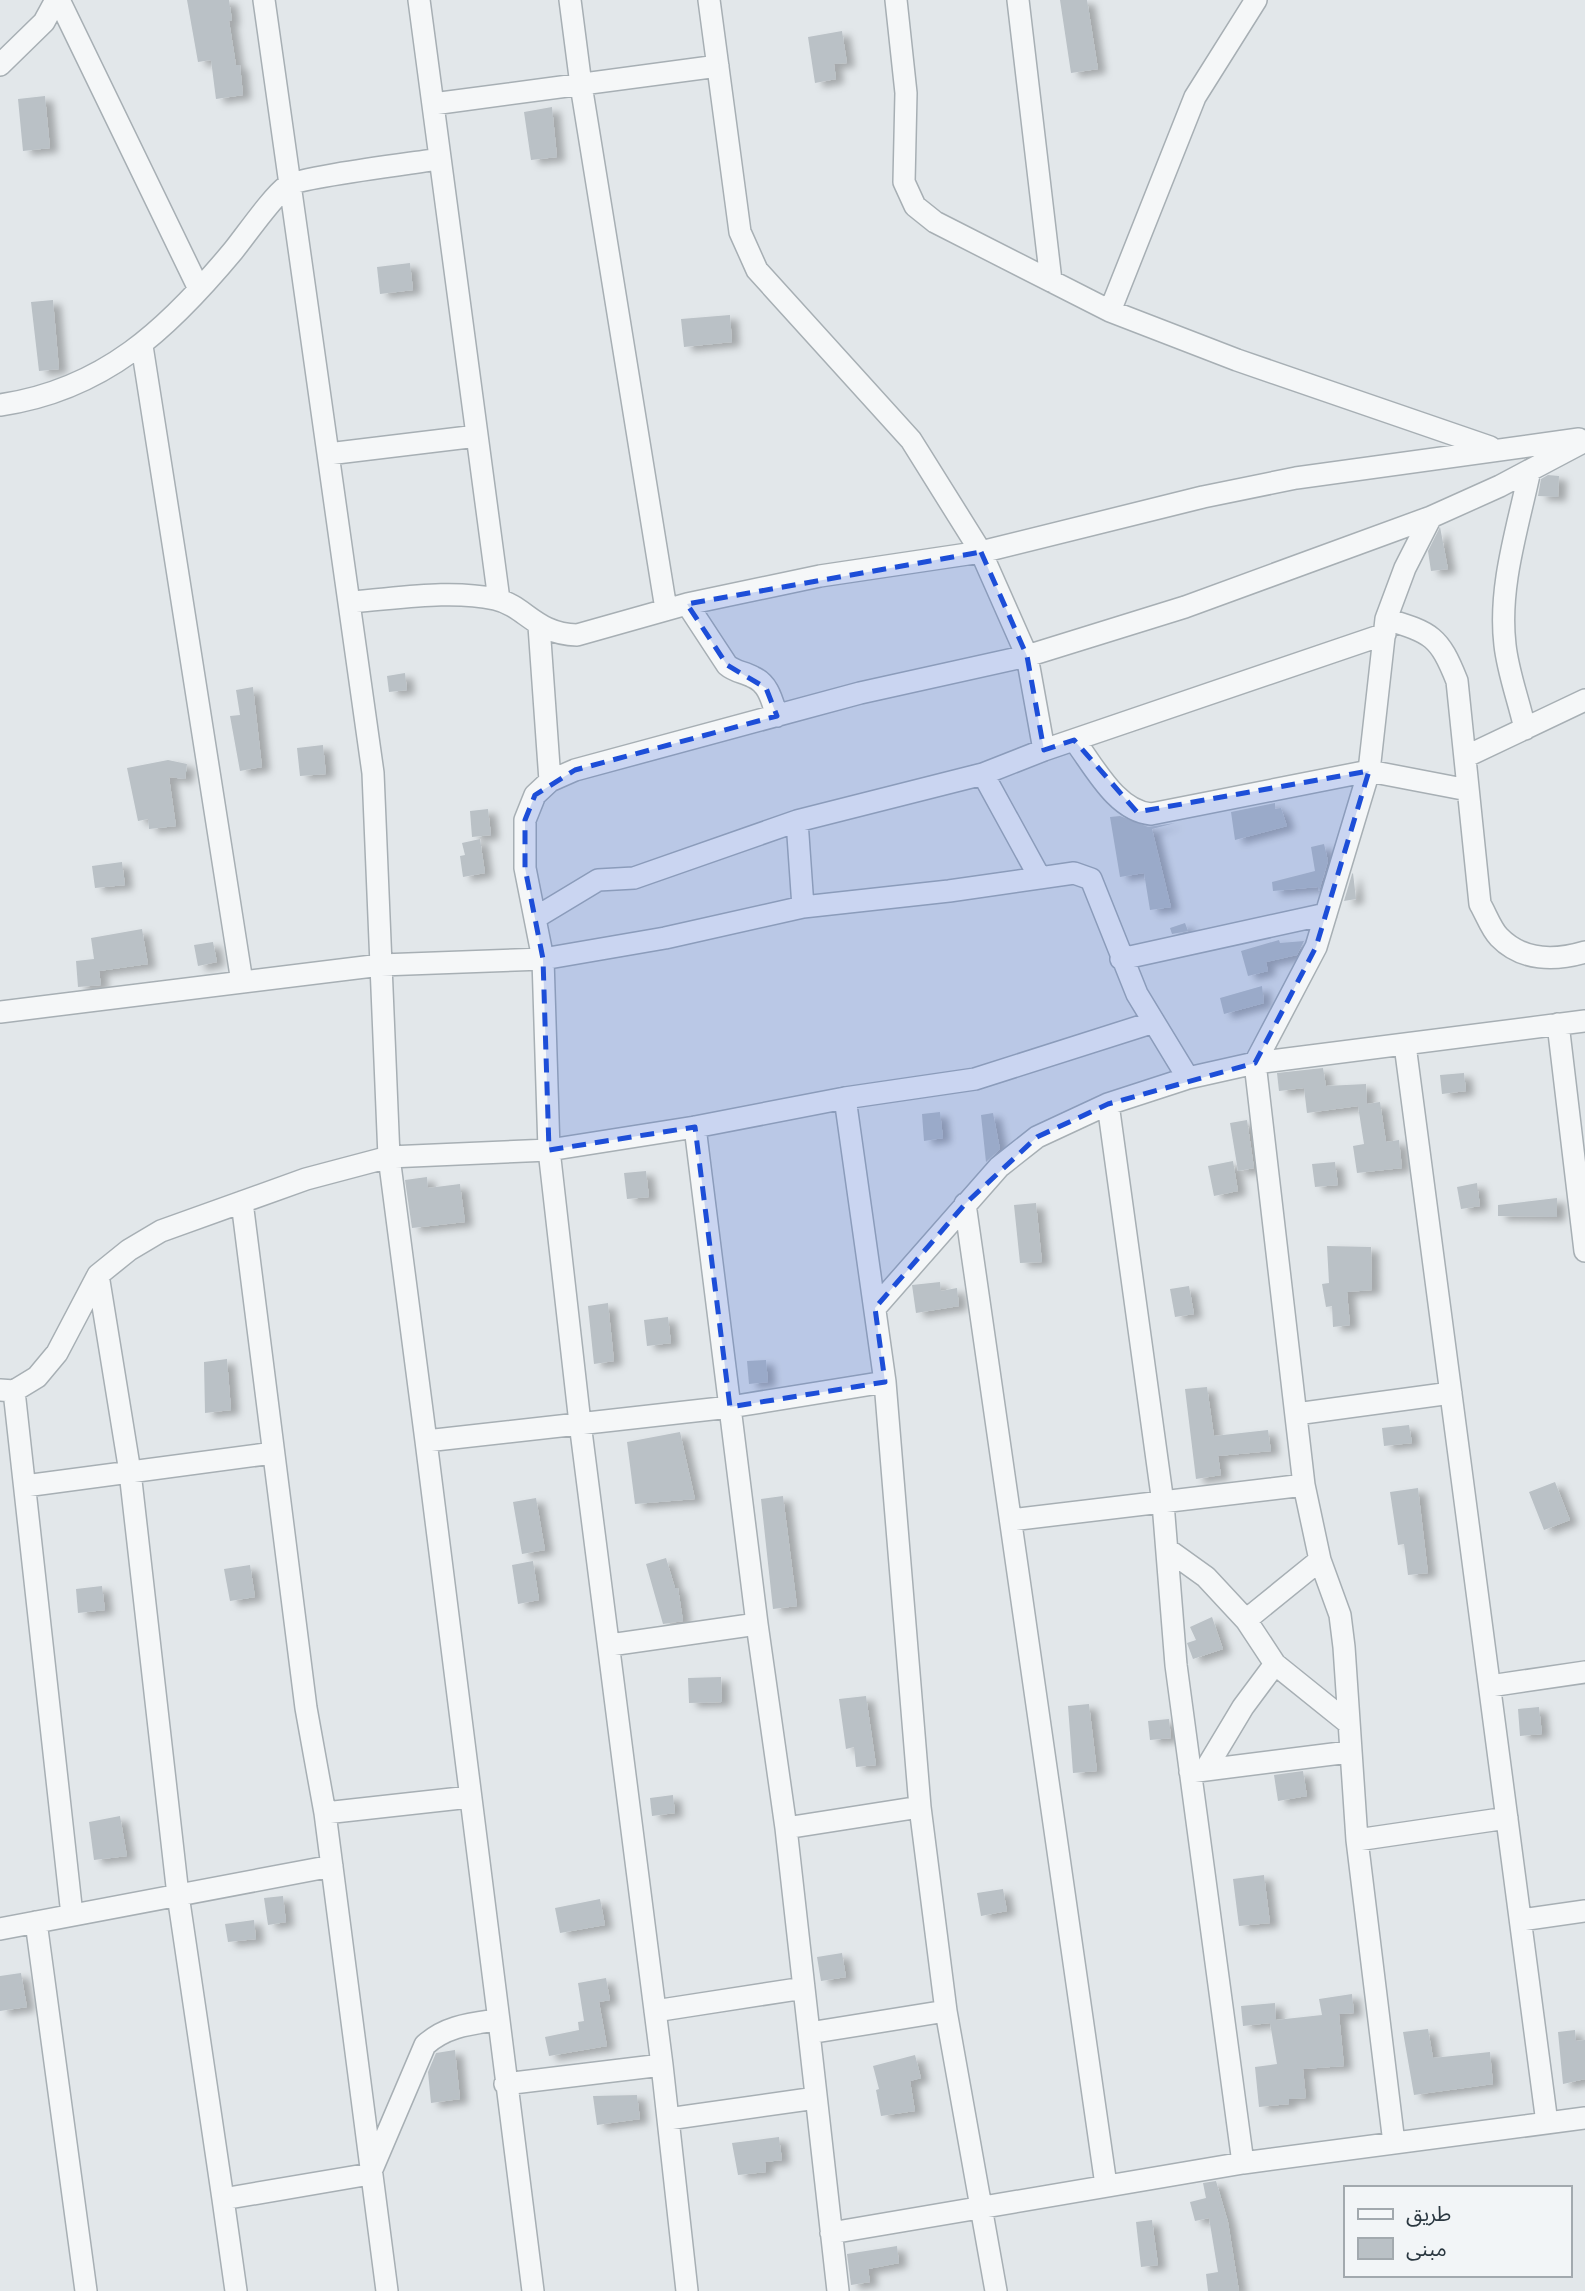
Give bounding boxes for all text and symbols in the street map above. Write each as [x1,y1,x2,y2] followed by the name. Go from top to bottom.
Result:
[1344,2186,1571,2277] legend
[1406,2201,1451,2227] text: طريق
[1406,2236,1447,2262] text: مبنى

